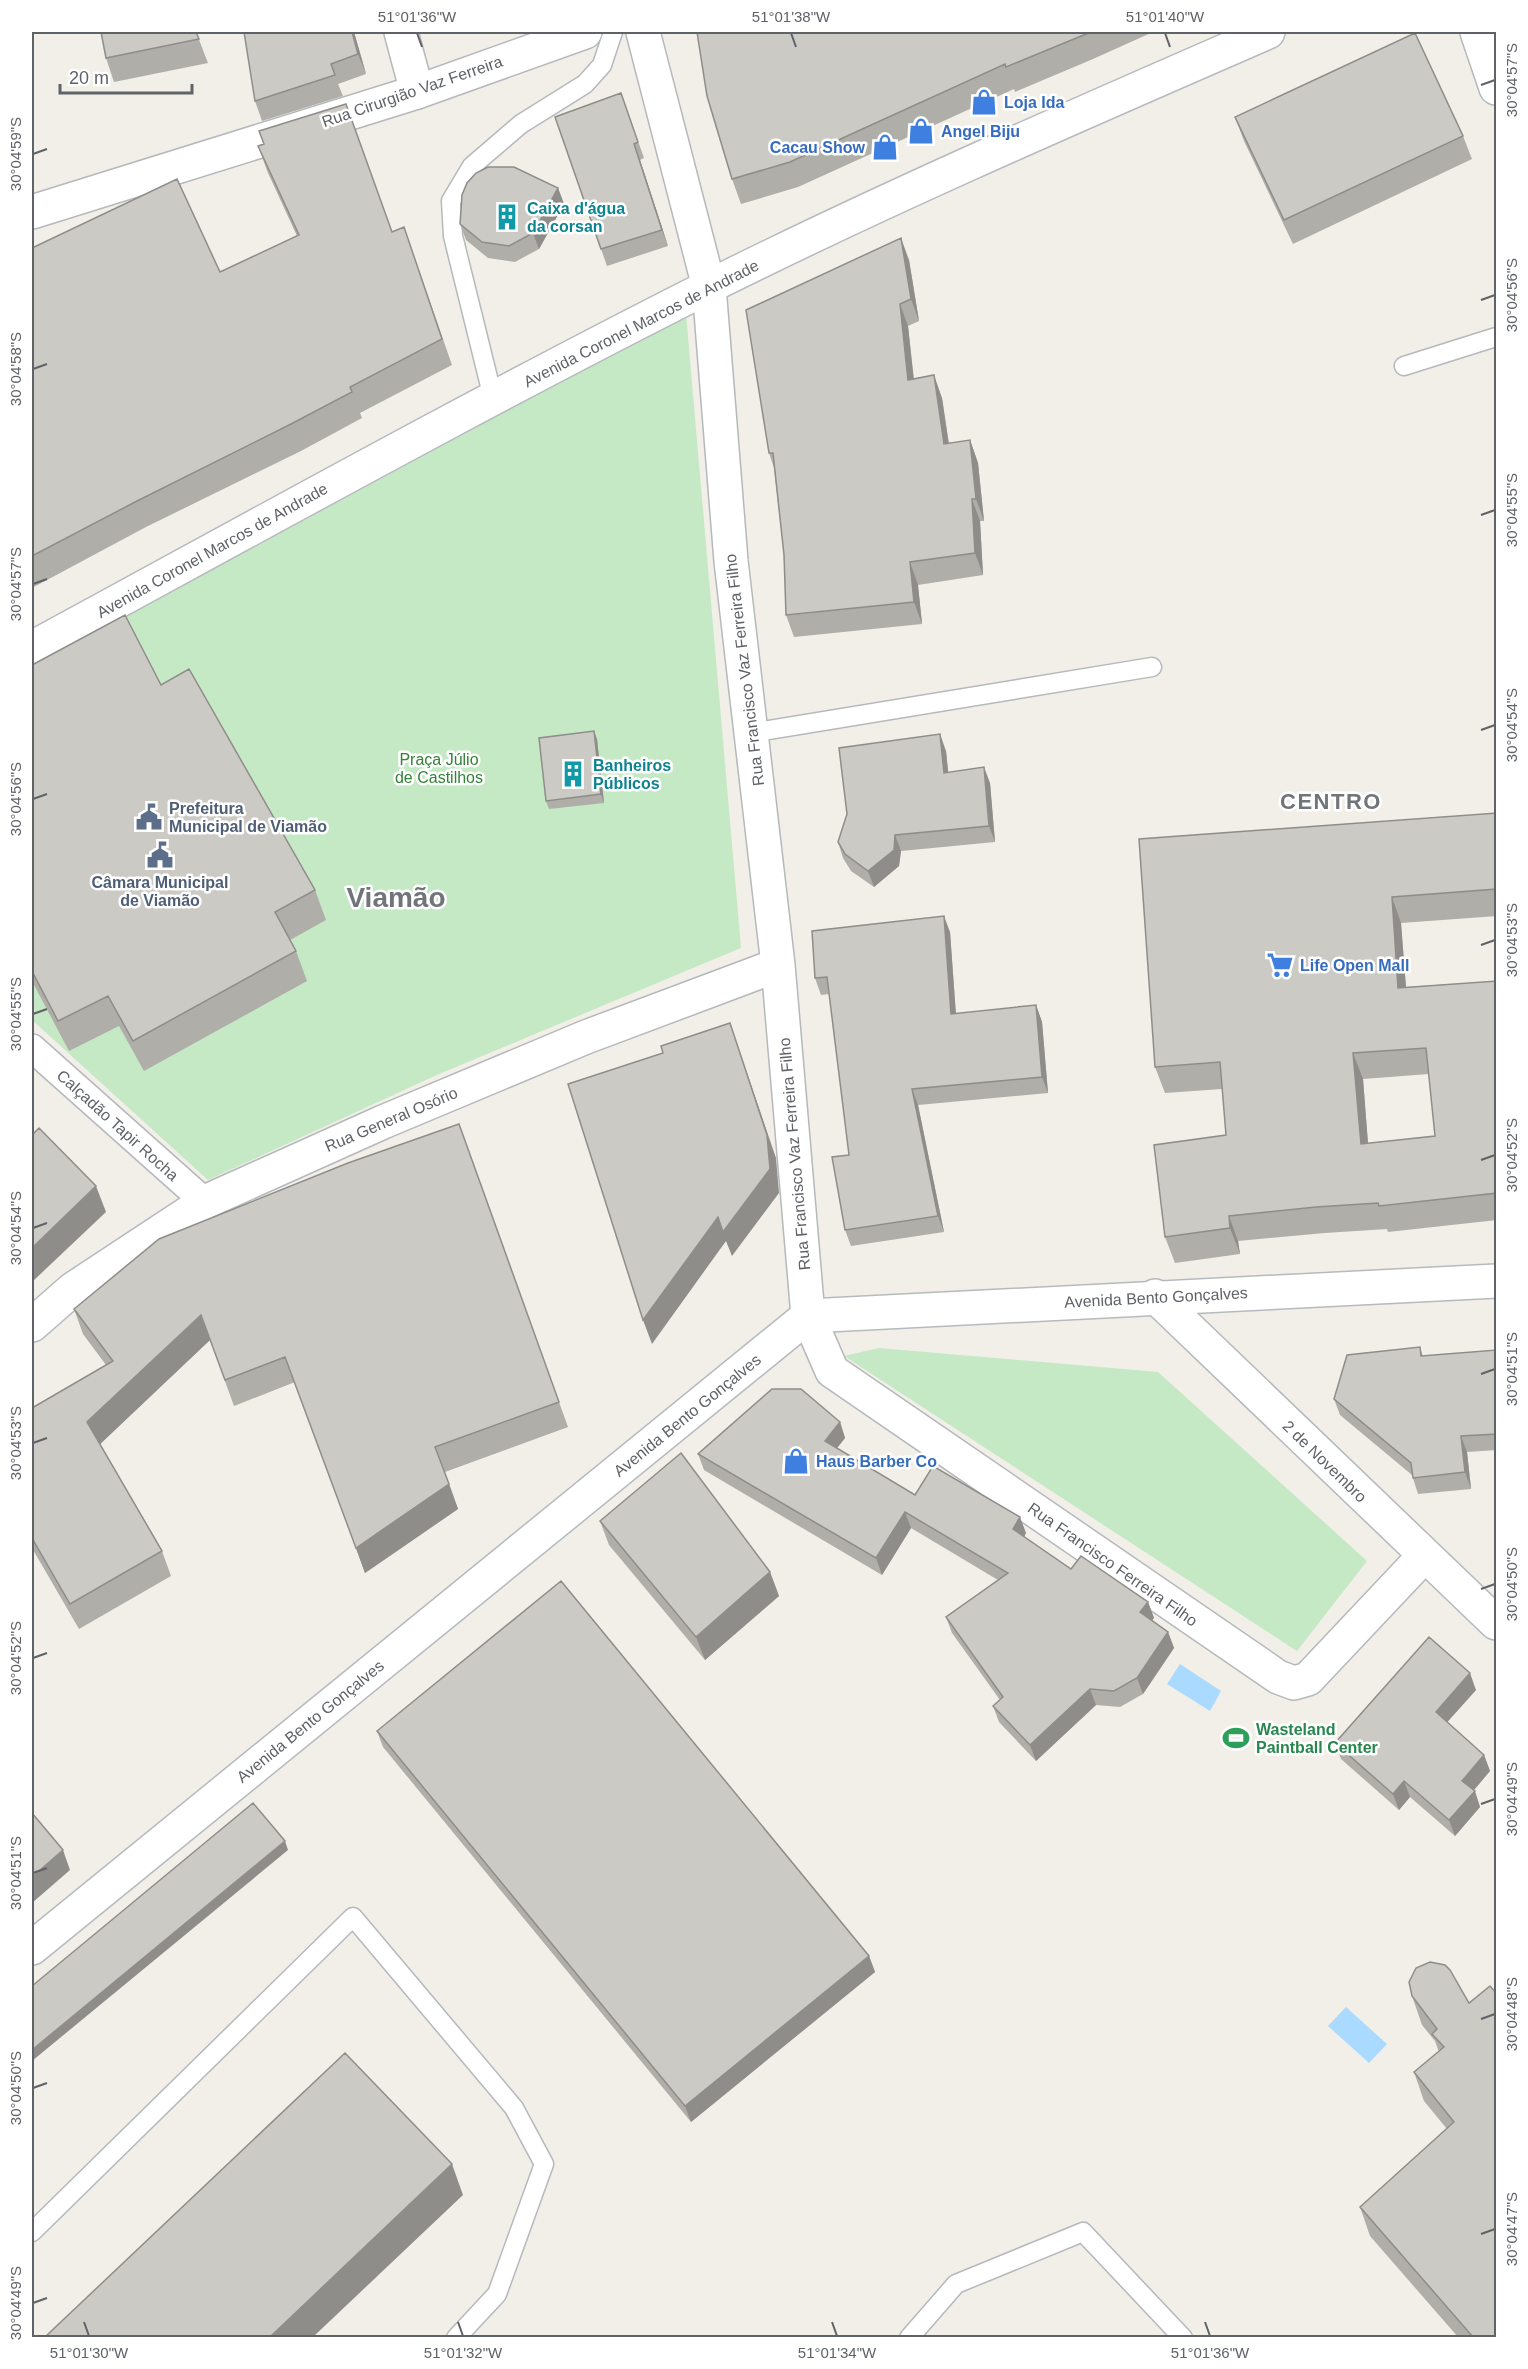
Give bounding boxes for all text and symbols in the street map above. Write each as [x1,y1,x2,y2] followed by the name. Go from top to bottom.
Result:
[378,8,457,25] text: 51°01'36"W
[752,8,831,25] text: 51°01'38"W
[1126,8,1205,25] text: 51°01'40"W
[1503,43,1520,117] text: 30°04'57"S
[320,52,505,130] street label: Rua Cirurgião Vaz Ferreira
[60,57,192,95] scale bar
[69,68,109,88] text: 20 m
[969,87,999,117] shop icon: Loja Ida
[1004,94,1065,111] place label: Loja Ida
[906,116,936,146] shop icon: Angel Biju
[7,117,24,191] text: 30°04'59"S
[941,123,1020,140] place label: Angel Biju
[870,132,900,162] shop icon: Cacau Show
[770,139,866,156] place label: Cacau Show
[527,200,625,235] place label: Caixa d'água da corsan
[492,202,522,232] building icon: Caixa d'água da corsan
[521,257,762,390] street label: Avenida Coronel Marcos de Andrade
[1503,258,1520,332] text: 30°04'56"S
[7,332,24,406] text: 30°04'58"S
[1503,473,1520,547] text: 30°04'55"S
[94,480,331,621] street label: Avenida Coronel Marcos de Andrade
[7,547,24,621] text: 30°04'57"S
[722,553,767,787] street label: Rua Francisco Vaz Ferreira Filho
[1503,688,1520,762] text: 30°04'54"S
[395,751,483,786] park label: Praça Júlio de Castilhos
[593,757,671,792] place label: Banheiros Públicos
[558,759,588,789] building icon: Banheiros Públicos
[7,762,24,836] text: 30°04'56"S
[1280,789,1382,814] district label: CENTRO
[169,800,327,835] place label: Prefeitura Municipal de Viamão
[134,802,164,832] public building icon: Prefeitura Municipal de Viamão
[145,840,175,870] public building icon: Câmara Municipal de Viamão
[92,874,228,909] place label: Câmara Municipal de Viamão
[346,882,446,913] district label: Viamão
[1503,903,1520,977] text: 30°04'53"S
[1265,950,1295,980] supermarket icon: Life Open Mall
[1300,957,1409,974] place label: Life Open Mall
[7,977,24,1051] text: 30°04'55"S
[776,1037,813,1271] street label: Rua Francisco Vaz Ferreira Filho
[54,1066,182,1184] street label: Calçadão Tapir Rocha
[322,1084,460,1155] street label: Rua General Osório
[1503,1118,1520,1192] text: 30°04'52"S
[7,1191,24,1265] text: 30°04'54"S
[1064,1284,1248,1311] street label: Avenida Bento Gonçalves
[1503,1332,1520,1406] text: 30°04'51"S
[611,1351,764,1480] street label: Avenida Bento Gonçalves
[7,1406,24,1480] text: 30°04'53"S
[1279,1417,1370,1506] street label: 2 de Novembro
[781,1446,811,1476] shop icon: Haus Barber Co
[816,1453,937,1470] place label: Haus Barber Co
[1025,1499,1201,1630] street label: Rua Francisco Ferreira Filho
[1503,1547,1520,1621] text: 30°04'50"S
[7,1621,24,1695] text: 30°04'52"S
[234,1657,387,1786] street label: Avenida Bento Gonçalves
[1256,1721,1378,1756] place label: Wasteland Paintball Center
[1221,1723,1251,1753] sports icon: Wasteland Paintball Center
[1503,1762,1520,1836] text: 30°04'49"S
[7,1836,24,1910] text: 30°04'51"S
[1503,1977,1520,2051] text: 30°04'48"S
[7,2051,24,2125] text: 30°04'50"S
[1503,2192,1520,2266] text: 30°04'47"S
[7,2266,24,2340] text: 30°04'49"S
[50,2344,129,2361] text: 51°01'30"W
[424,2344,503,2361] text: 51°01'32"W
[798,2344,877,2361] text: 51°01'34"W
[1171,2344,1250,2361] text: 51°01'36"W

